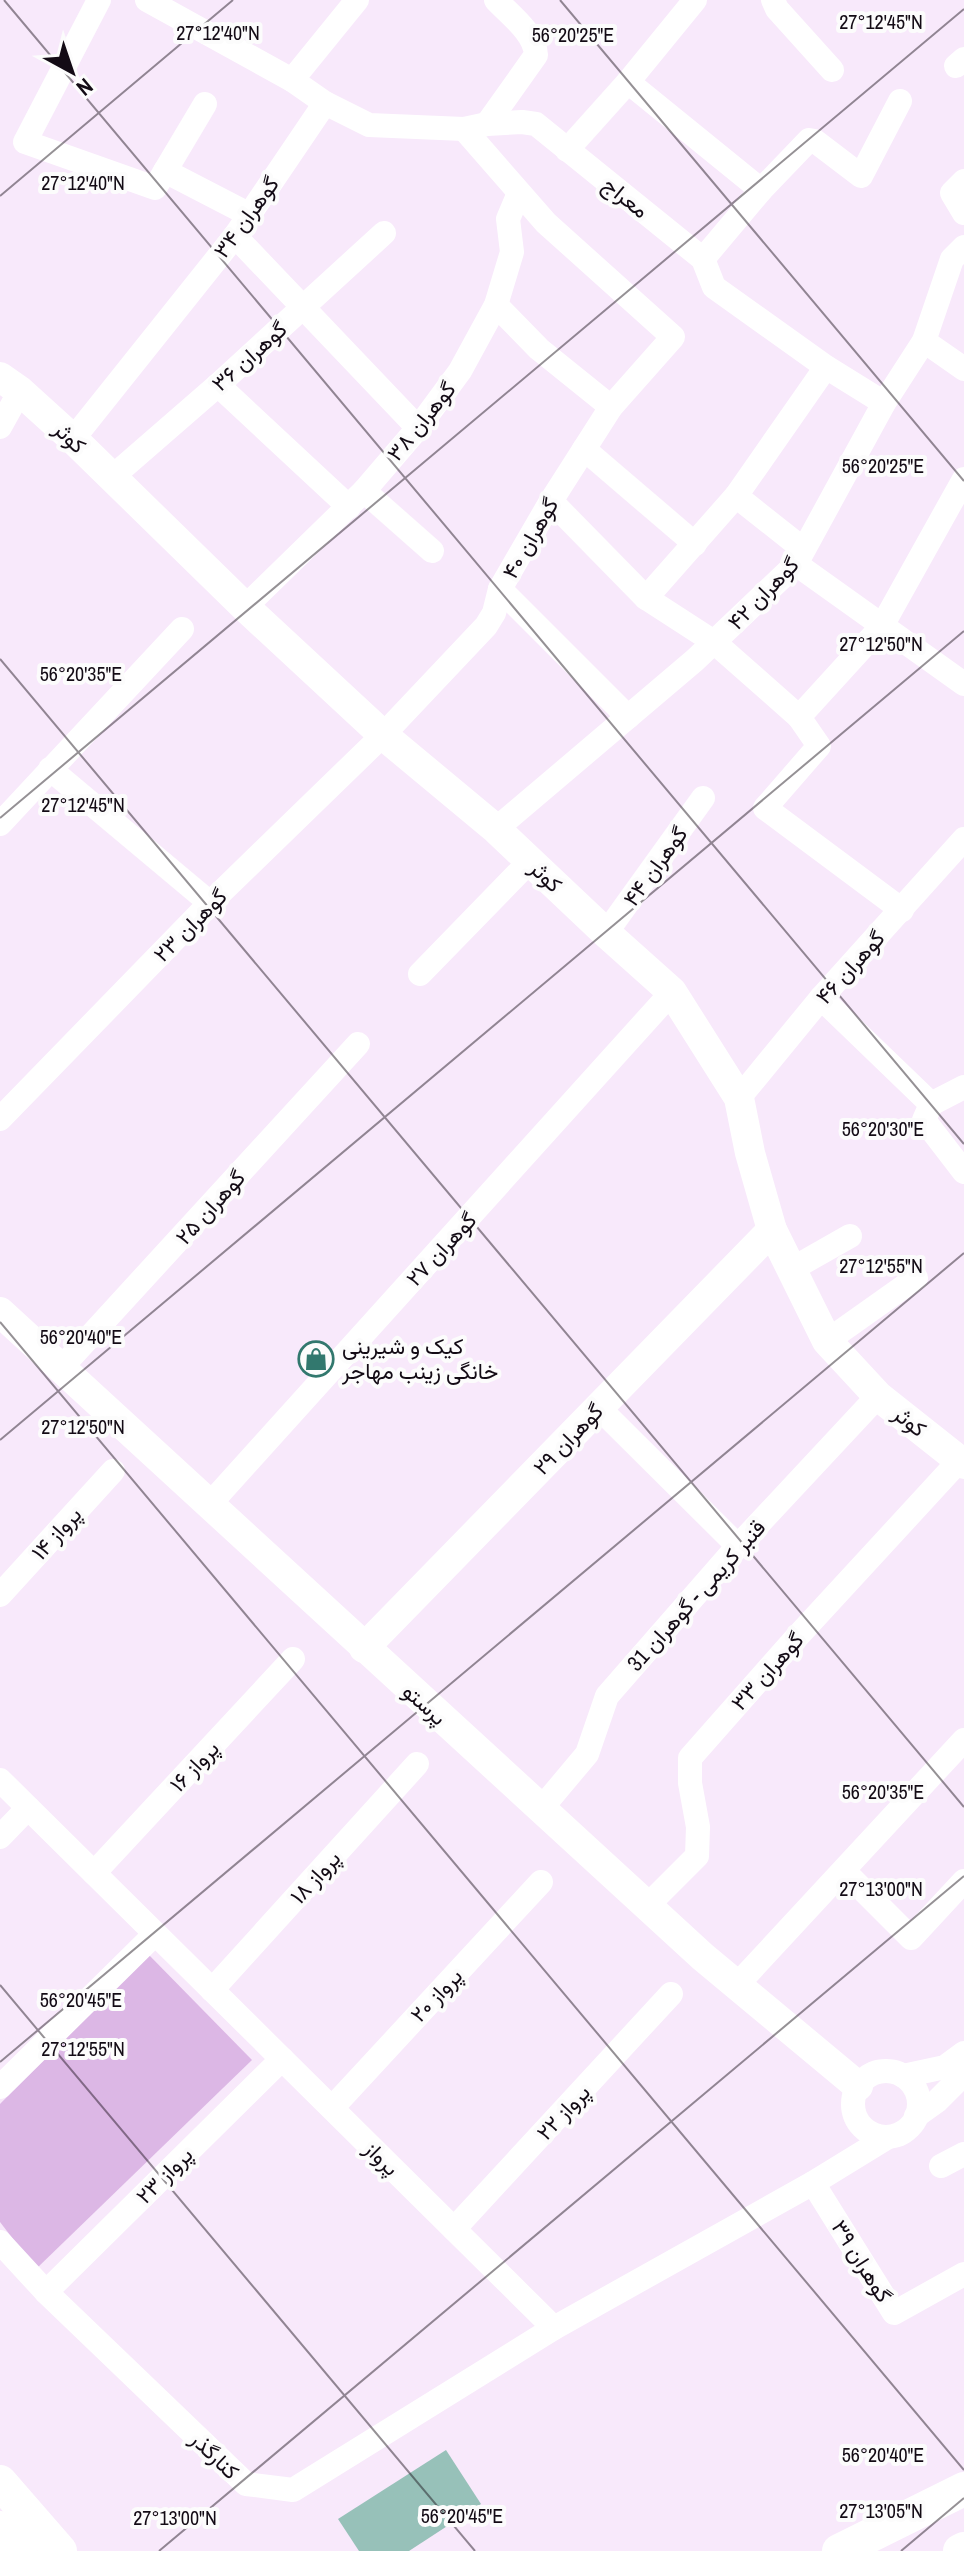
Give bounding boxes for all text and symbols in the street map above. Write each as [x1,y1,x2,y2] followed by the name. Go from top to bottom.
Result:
[839,8,923,35] text: 27°12'45"N
[176,19,260,46] text: 27°12'40"N
[532,21,614,48] text: 56°20'25"E
[32,32,112,112] north arrow
[70,72,99,103] text: N
[41,169,125,196] text: 27°12'40"N
[597,169,655,225] street label: معراج
[206,170,286,264] street label: گوهران ۳۴
[205,314,293,398] street label: گوهران ۳۶
[380,375,462,467] street label: گوهران ۳۸
[46,413,93,460] street label: کوثر
[842,452,924,479] text: 56°20'25"E
[495,492,565,584] street label: گوهران ۴۰
[721,550,806,636] street label: گوهران ۴۲
[839,630,923,657] text: 27°12'50"N
[40,660,122,687] text: 56°20'35"E
[41,791,125,818] text: 27°12'45"N
[616,820,694,912] street label: گوهران ۴۴
[522,852,569,899] street label: کوثر
[147,881,234,968] street label: گوهران ۲۳
[809,923,891,1011] street label: گوهران ۴۶
[842,1115,924,1142] text: 56°20'30"E
[168,1163,252,1251] street label: گوهران ۲۵
[399,1205,483,1293] street label: گوهران ۲۷
[839,1252,923,1279] text: 27°12'55"N
[40,1323,122,1350] text: 56°20'40"E
[341,1331,498,1386] place label: کیک و شیرینی خانگی زینب مهاجر
[297,1340,335,1378] shop icon: کیک و شیرینی خانگی زینب مهاجر
[526,1396,610,1481] street label: گوهران ۲۹
[886,1398,933,1444] street label: کوثر
[41,1413,125,1440] text: 27°12'50"N
[24,1500,88,1566] street label: پرواز ۱۴
[620,1513,772,1677] street label: قنبر کریمی - گوهران 31
[724,1625,810,1717] street label: گوهران ۳۳
[397,1676,453,1732] street label: پرستو
[162,1734,226,1798] street label: پرواز ۱۶
[842,1778,924,1805] text: 56°20'35"E
[283,1844,347,1910] street label: پرواز ۱۸
[839,1875,923,1902] text: 27°13'00"N
[403,1961,469,2029] street label: پرواز ۲۰
[40,1986,122,2013] text: 56°20'45"E
[41,2035,125,2062] text: 27°12'55"N
[529,2078,597,2146] street label: پرواز ۲۲
[357,2133,406,2182] street label: پرواز
[129,2140,199,2210] street label: پرواز ۲۳
[825,2214,899,2308] street label: گوهران ۳۹
[183,2424,246,2486] street label: کنارگذر
[842,2441,924,2468] text: 56°20'40"E
[839,2497,923,2524] text: 27°13'05"N
[421,2502,503,2529] text: 56°20'45"E
[133,2504,217,2531] text: 27°13'00"N

